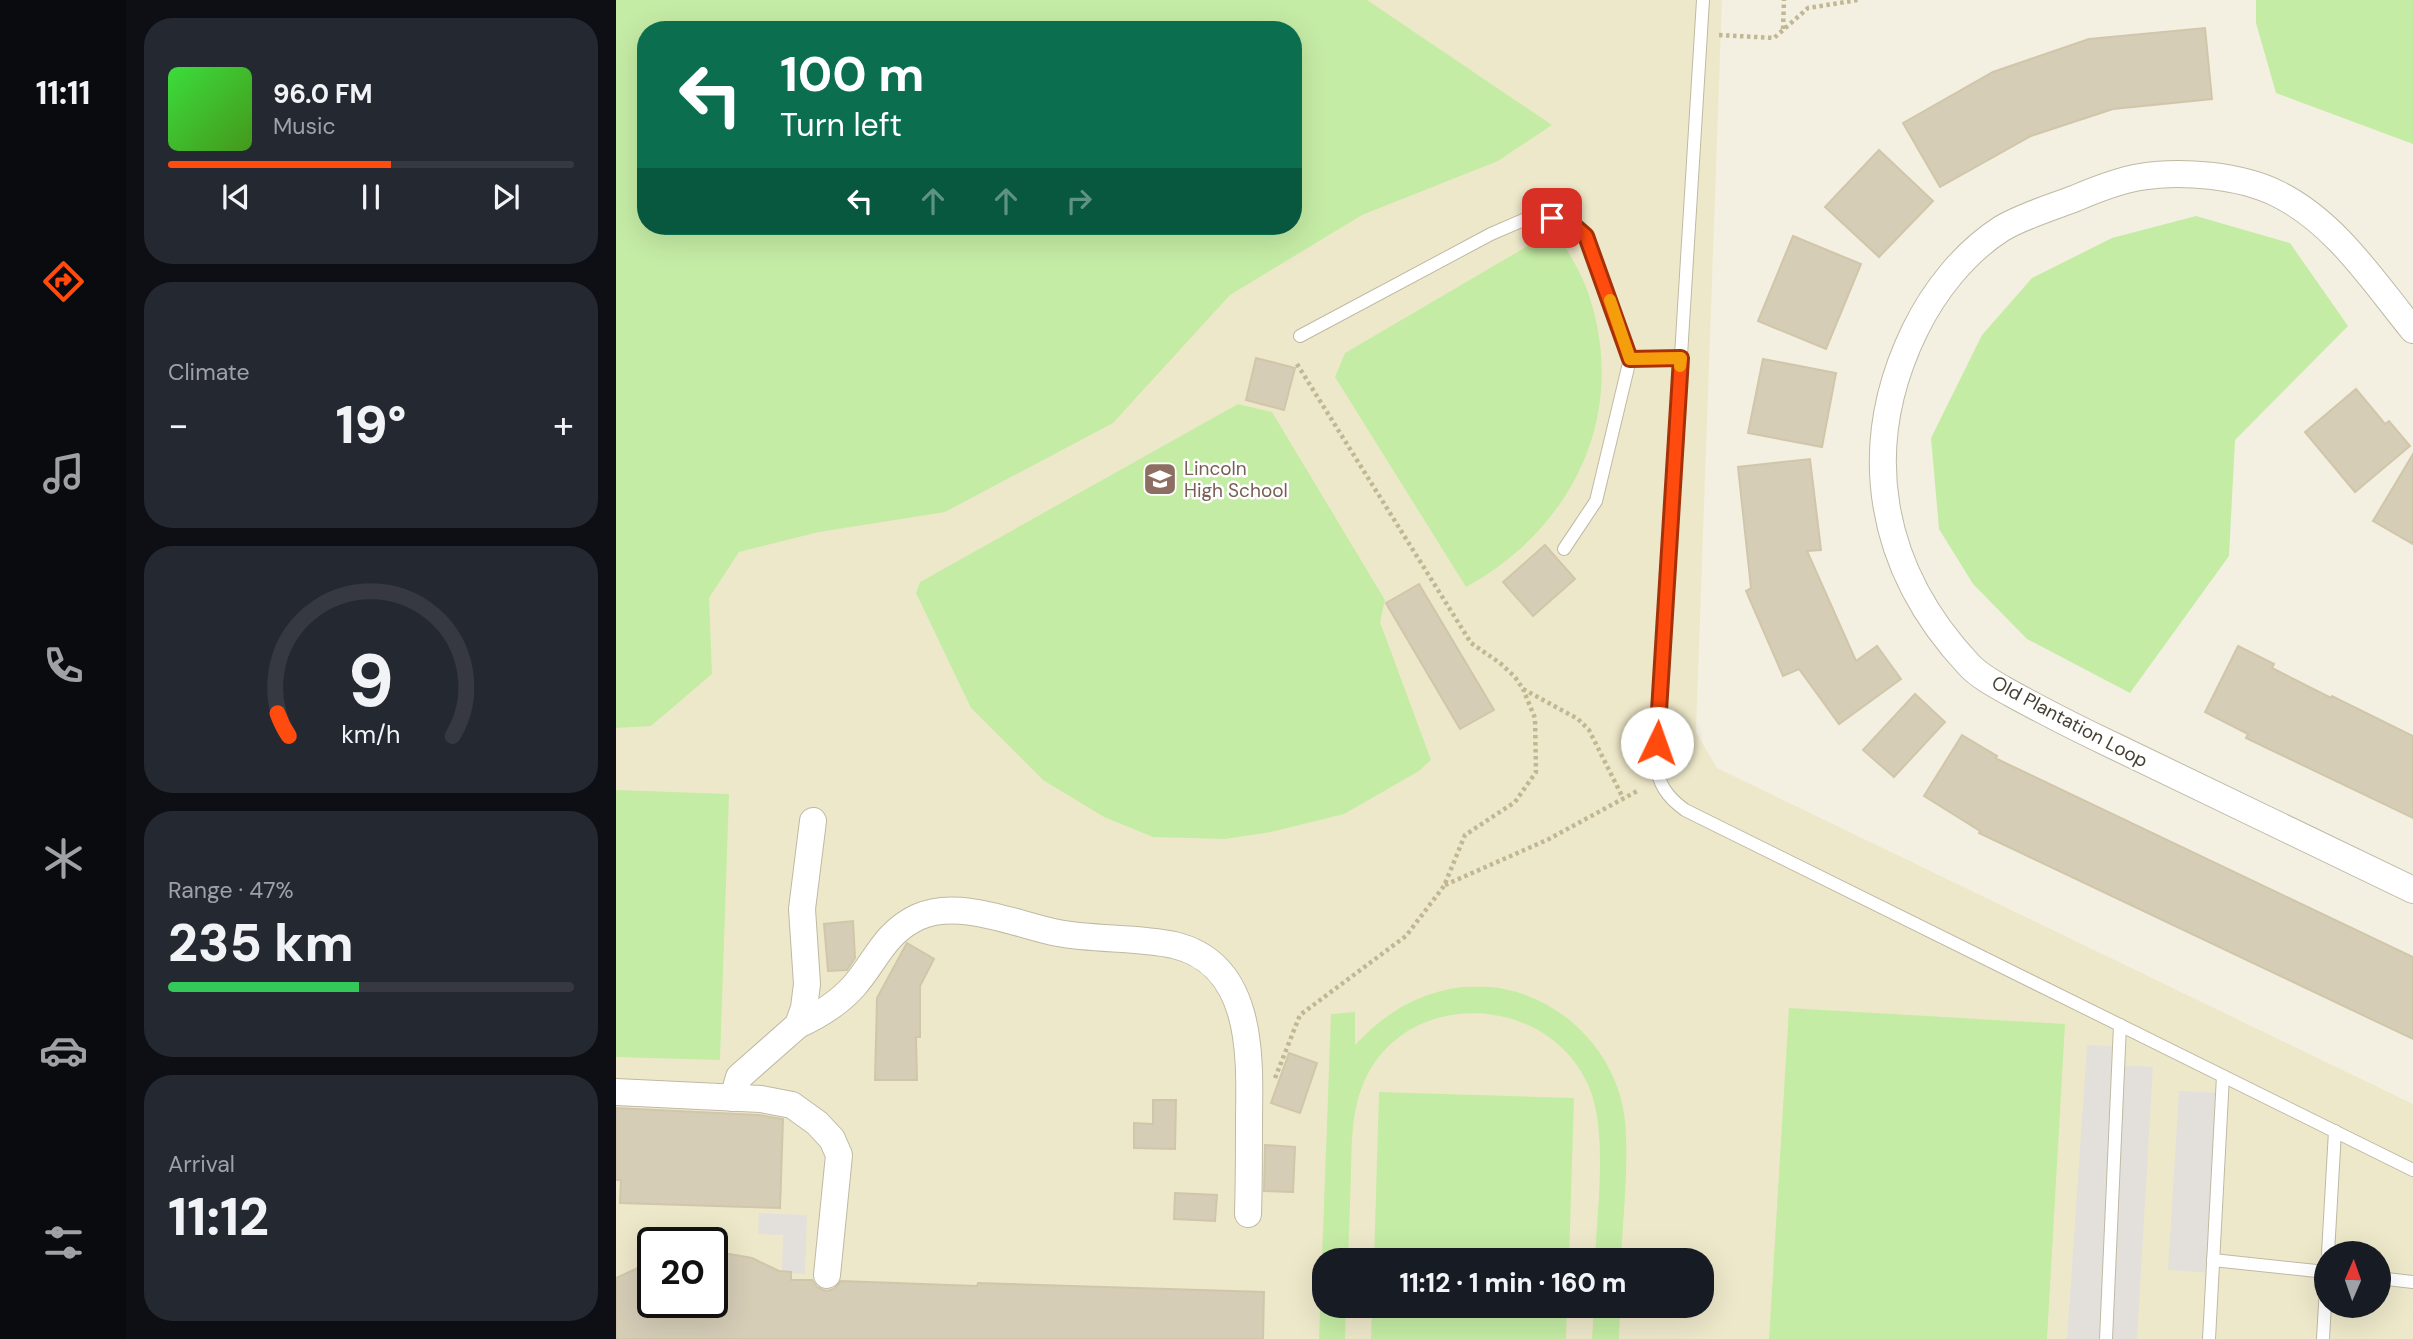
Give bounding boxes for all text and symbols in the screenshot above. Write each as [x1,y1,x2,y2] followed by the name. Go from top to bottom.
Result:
[780,42,924,106] text: 100 m
[665,49,756,140] icon: left
[36,72,90,114] text: 11:11
[273,77,373,111] text: 96.0 FM
[780,104,902,146] text: Turn left
[273,111,336,141] text: Music
[217,178,255,216] icon: previous
[352,178,390,216] icon: pause
[487,178,525,216] icon: next
[841,182,879,220] icon: left
[914,182,952,220] icon: ahead
[987,182,1025,220] icon: ahead
[1060,182,1098,220] icon: right
[1522,188,1582,248] pin
[1533,199,1571,237] icon: arrive
[39,257,88,306] icon: directions
[168,357,250,387] text: Climate
[335,391,407,459] text: 19°
[168,400,189,450] text: −
[553,400,574,450] text: +
[39,449,88,498] icon: music
[1184,456,1288,503] place label: Lincoln High School
[1141,460,1179,498] school or university icon: Lincoln High School
[348,634,394,729] text: 9
[39,641,88,690] icon: phone
[1987,670,2152,773] street label: Old Plantation Loop
[1620,706,1694,780] position arrow
[341,717,401,750] text: km/h
[39,834,88,883] icon: climate
[168,875,294,905] text: Range · 47%
[168,909,354,977] text: 235 km
[39,1026,88,1075] icon: car
[168,1149,235,1179] text: Arrival
[168,1183,269,1251] text: 11:12
[39,1218,88,1267] icon: filters
[637,1227,728,1318] speed limit sign: 20
[2314,1241,2390,1318] north arrow
[2314,1241,2391,1318] map controls
[1400,1266,1626,1300] text: 11:12 · 1 min · 160 m

